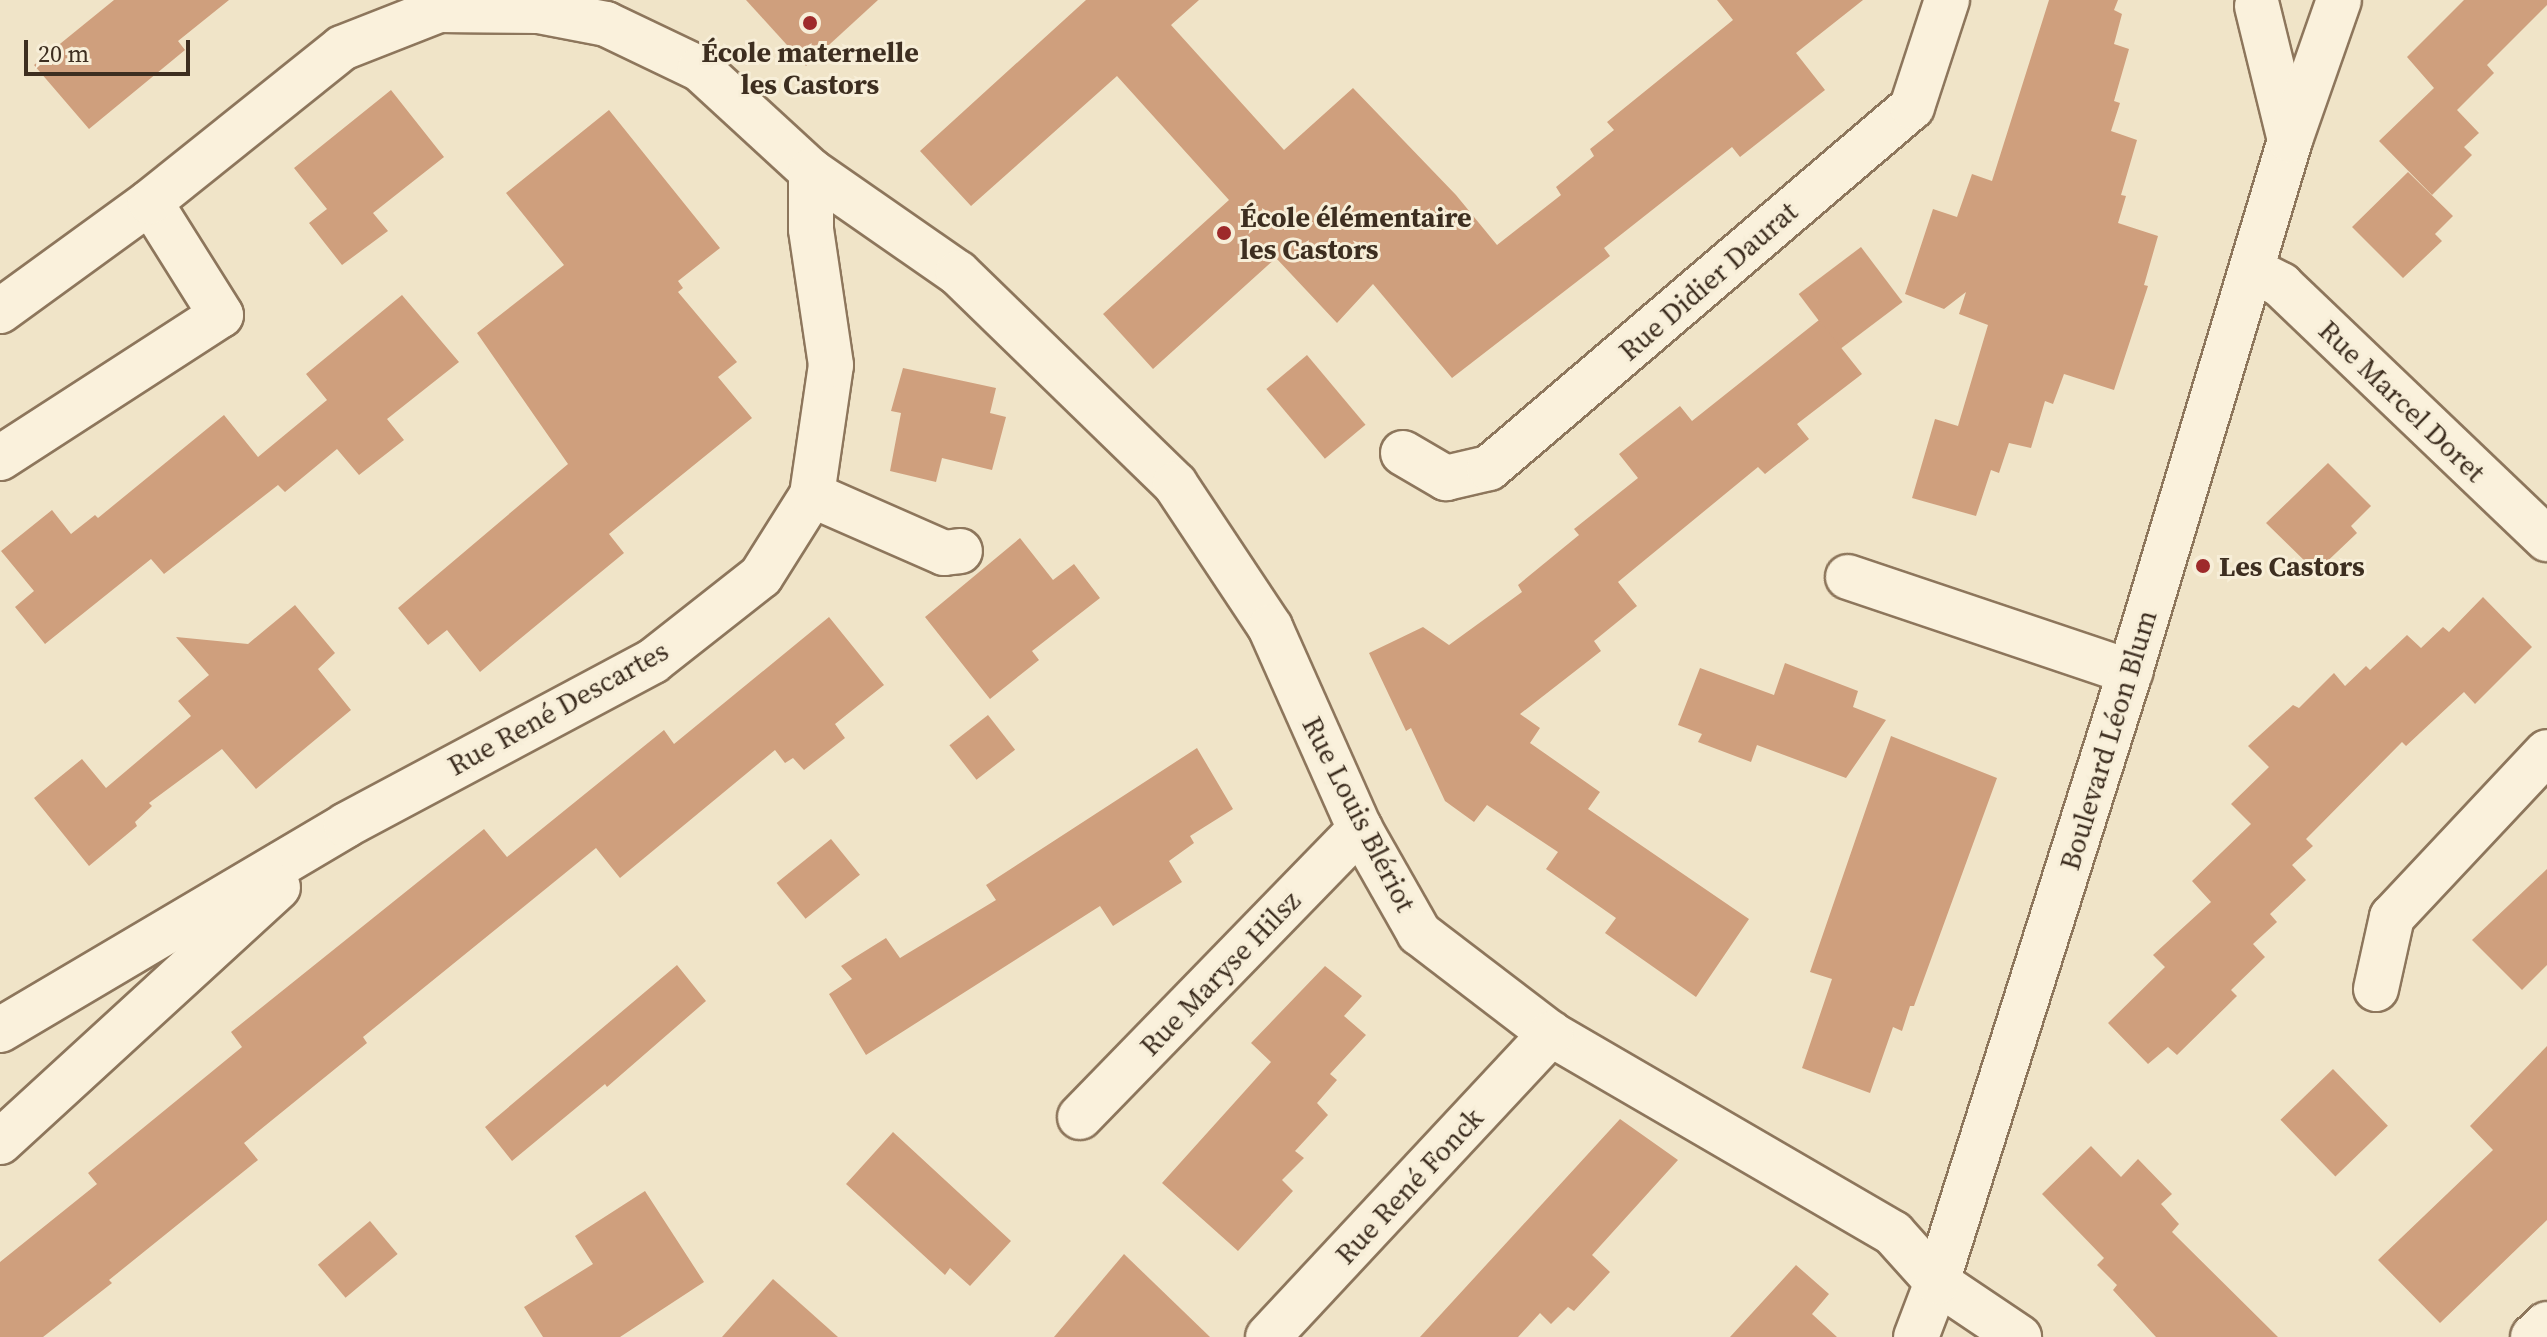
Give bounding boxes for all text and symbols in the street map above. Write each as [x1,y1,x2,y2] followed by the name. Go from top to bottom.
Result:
[801,14,819,32] marker: École maternelle les Castors
[28,24,194,74] scale bar
[701,35,919,101] place label: École maternelle les Castors
[38,37,89,70] text: 20 m
[1612,194,1804,368] street label: Rue Didier Daurat
[1240,200,1472,266] place label: École élémentaire les Castors
[1215,224,1233,242] marker: École élémentaire les Castors
[2312,313,2492,489] street label: Rue Marcel Doret
[2219,549,2365,583] place label: Les Castors
[2194,557,2212,575] marker: Les Castors
[2052,606,2164,874] street label: Boulevard Léon Blum
[442,633,674,783] street label: Rue René Descartes
[1295,711,1423,917] street label: Rue Louis Blériot
[1133,884,1307,1062] street label: Rue Maryse Hilsz
[1328,1101,1490,1271] street label: Rue René Fonck

